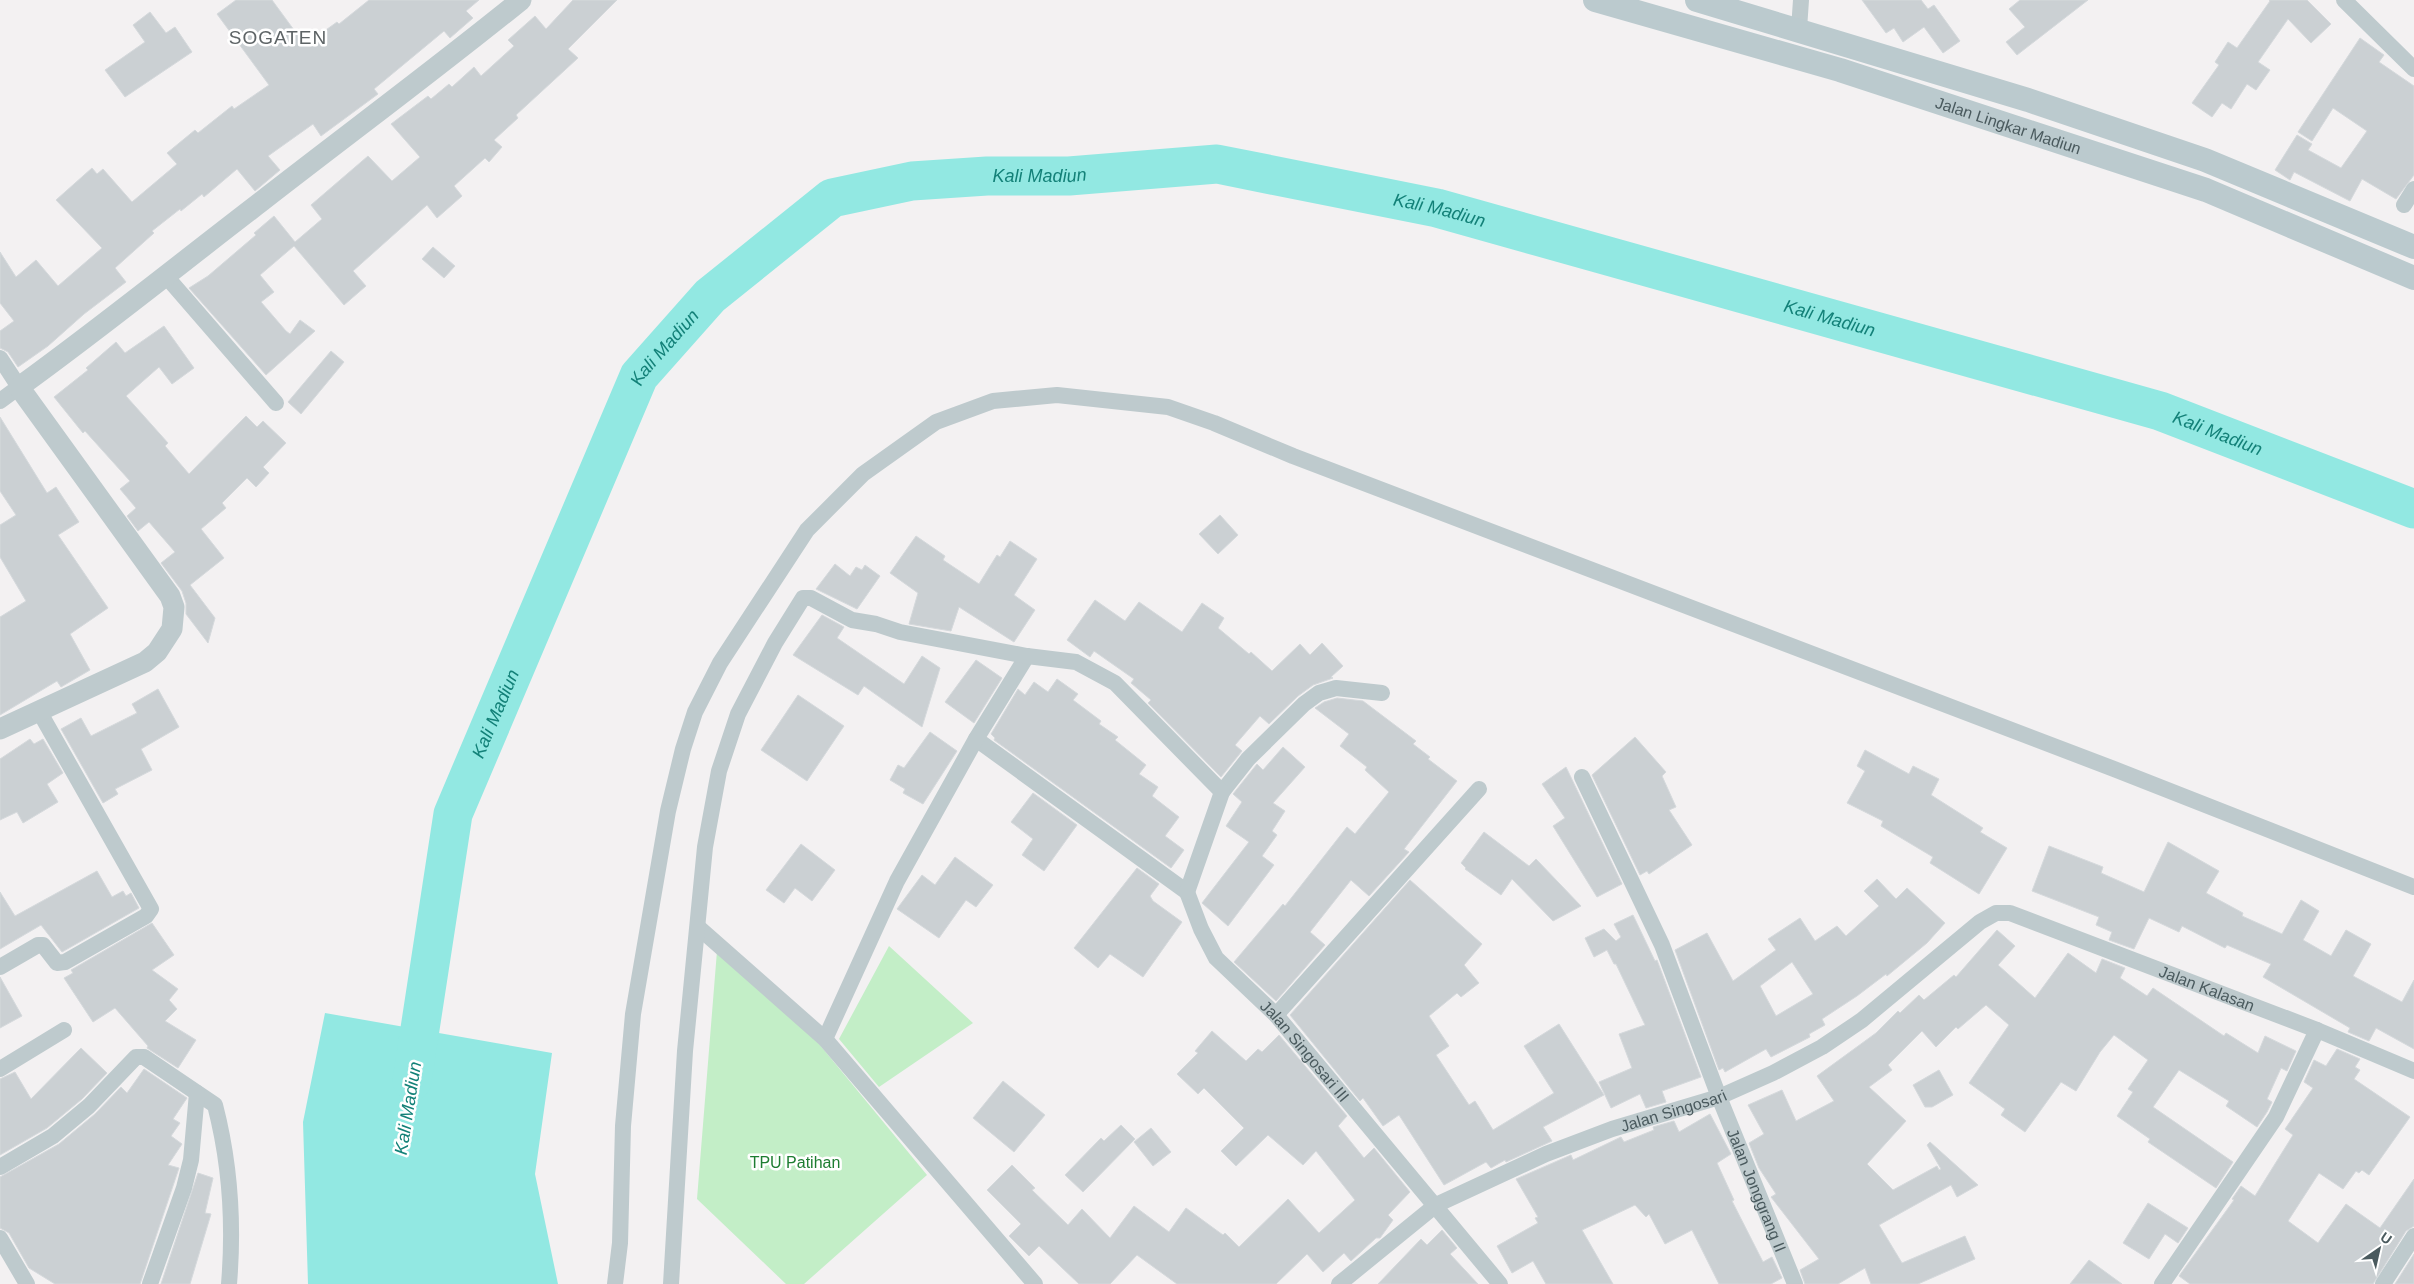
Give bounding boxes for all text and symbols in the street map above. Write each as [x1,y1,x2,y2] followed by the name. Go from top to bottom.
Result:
[229,27,327,48] district label: SOGATEN
[1933,93,2083,157] street label: Jalan Lingkar Madiun
[993,165,1087,186] water label: Kali Madiun
[1392,190,1488,231] water label: Kali Madiun
[1782,296,1878,341] water label: Kali Madiun
[626,306,703,388] water label: Kali Madiun
[2170,407,2265,460] water label: Kali Madiun
[468,667,523,761] water label: Kali Madiun
[2157,962,2257,1014] street label: Jalan Kalasan
[1257,997,1353,1105] street label: Jalan Singosari III
[391,1060,425,1156] water label: Kali Madiun
[1619,1086,1729,1134] street label: Jalan Singosari
[1724,1126,1790,1254] street label: Jalan Jonggrang II
[750,1154,840,1171] park label: TPU Patihan
[2354,1224,2404,1274] north arrow
[2378,1229,2395,1248] text: U

